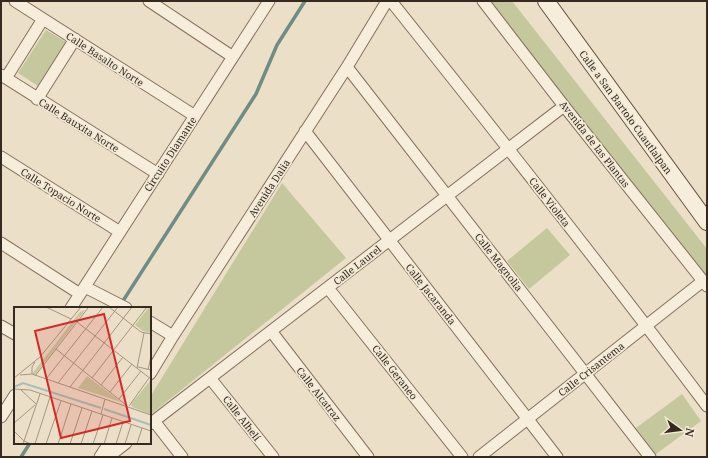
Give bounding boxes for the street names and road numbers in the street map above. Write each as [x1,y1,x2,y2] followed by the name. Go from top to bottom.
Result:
[63,29,147,89] street label: Calle Basalto Norte
[576,47,676,177] street label: Calle a San Bartolo Cuautlalpan
[36,95,122,155] street label: Calle Bauxita Norte
[557,98,634,191] street label: Avenida de las Plantas
[140,114,200,194] street label: Circuito Diamante
[245,156,293,220] street label: Avenida Dalia
[18,165,104,225] street label: Calle Topacio Norte
[526,174,574,230] street label: Calle Violeta
[472,230,526,294] street label: Calle Magnolia
[330,242,384,288] street label: Calle Laurel
[403,261,460,328] street label: Calle Jacaranda
[555,338,627,399] street label: Calle Crisantema
[369,342,421,403] street label: Calle Geraneo
[293,364,345,424] street label: Calle Alcatraz
[220,392,265,444] street label: Calle Alhelí

